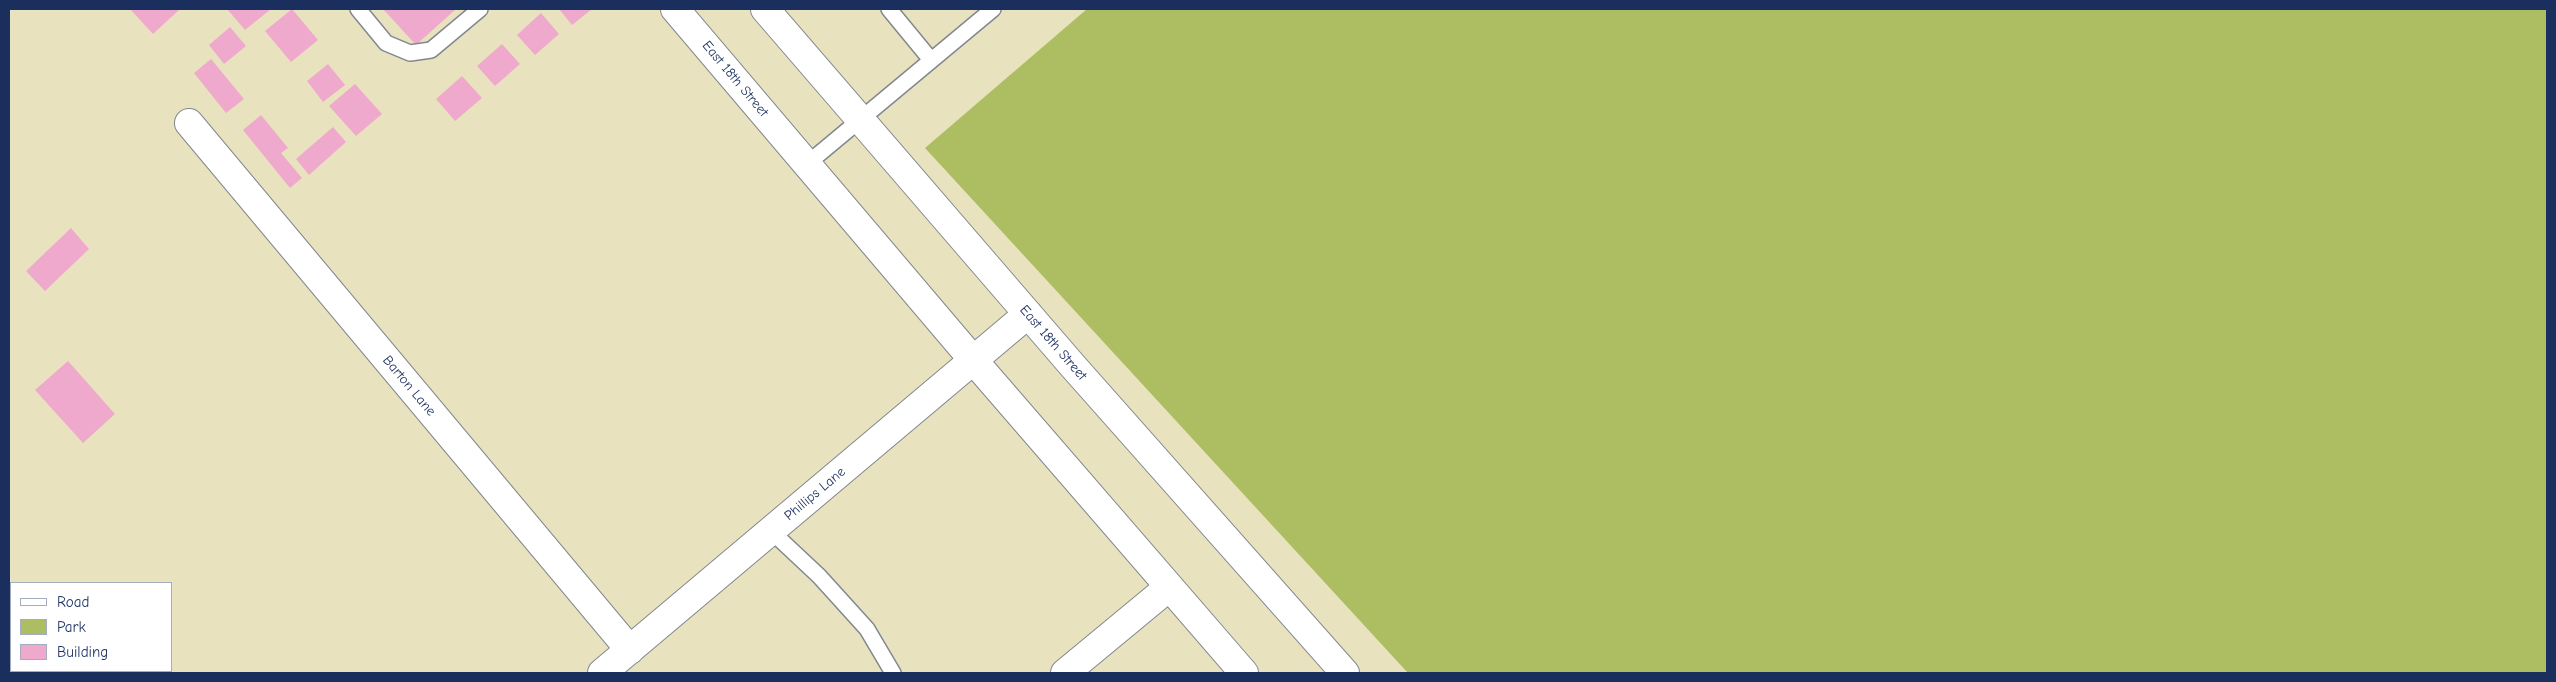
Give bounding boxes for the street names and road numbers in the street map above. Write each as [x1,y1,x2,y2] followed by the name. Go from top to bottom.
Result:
[698,38,772,120] street label: East 18th Street
[1016,302,1090,384] street label: East 18th Street
[379,352,439,420] street label: Barton Lane
[781,464,849,524] street label: Phillips Lane

